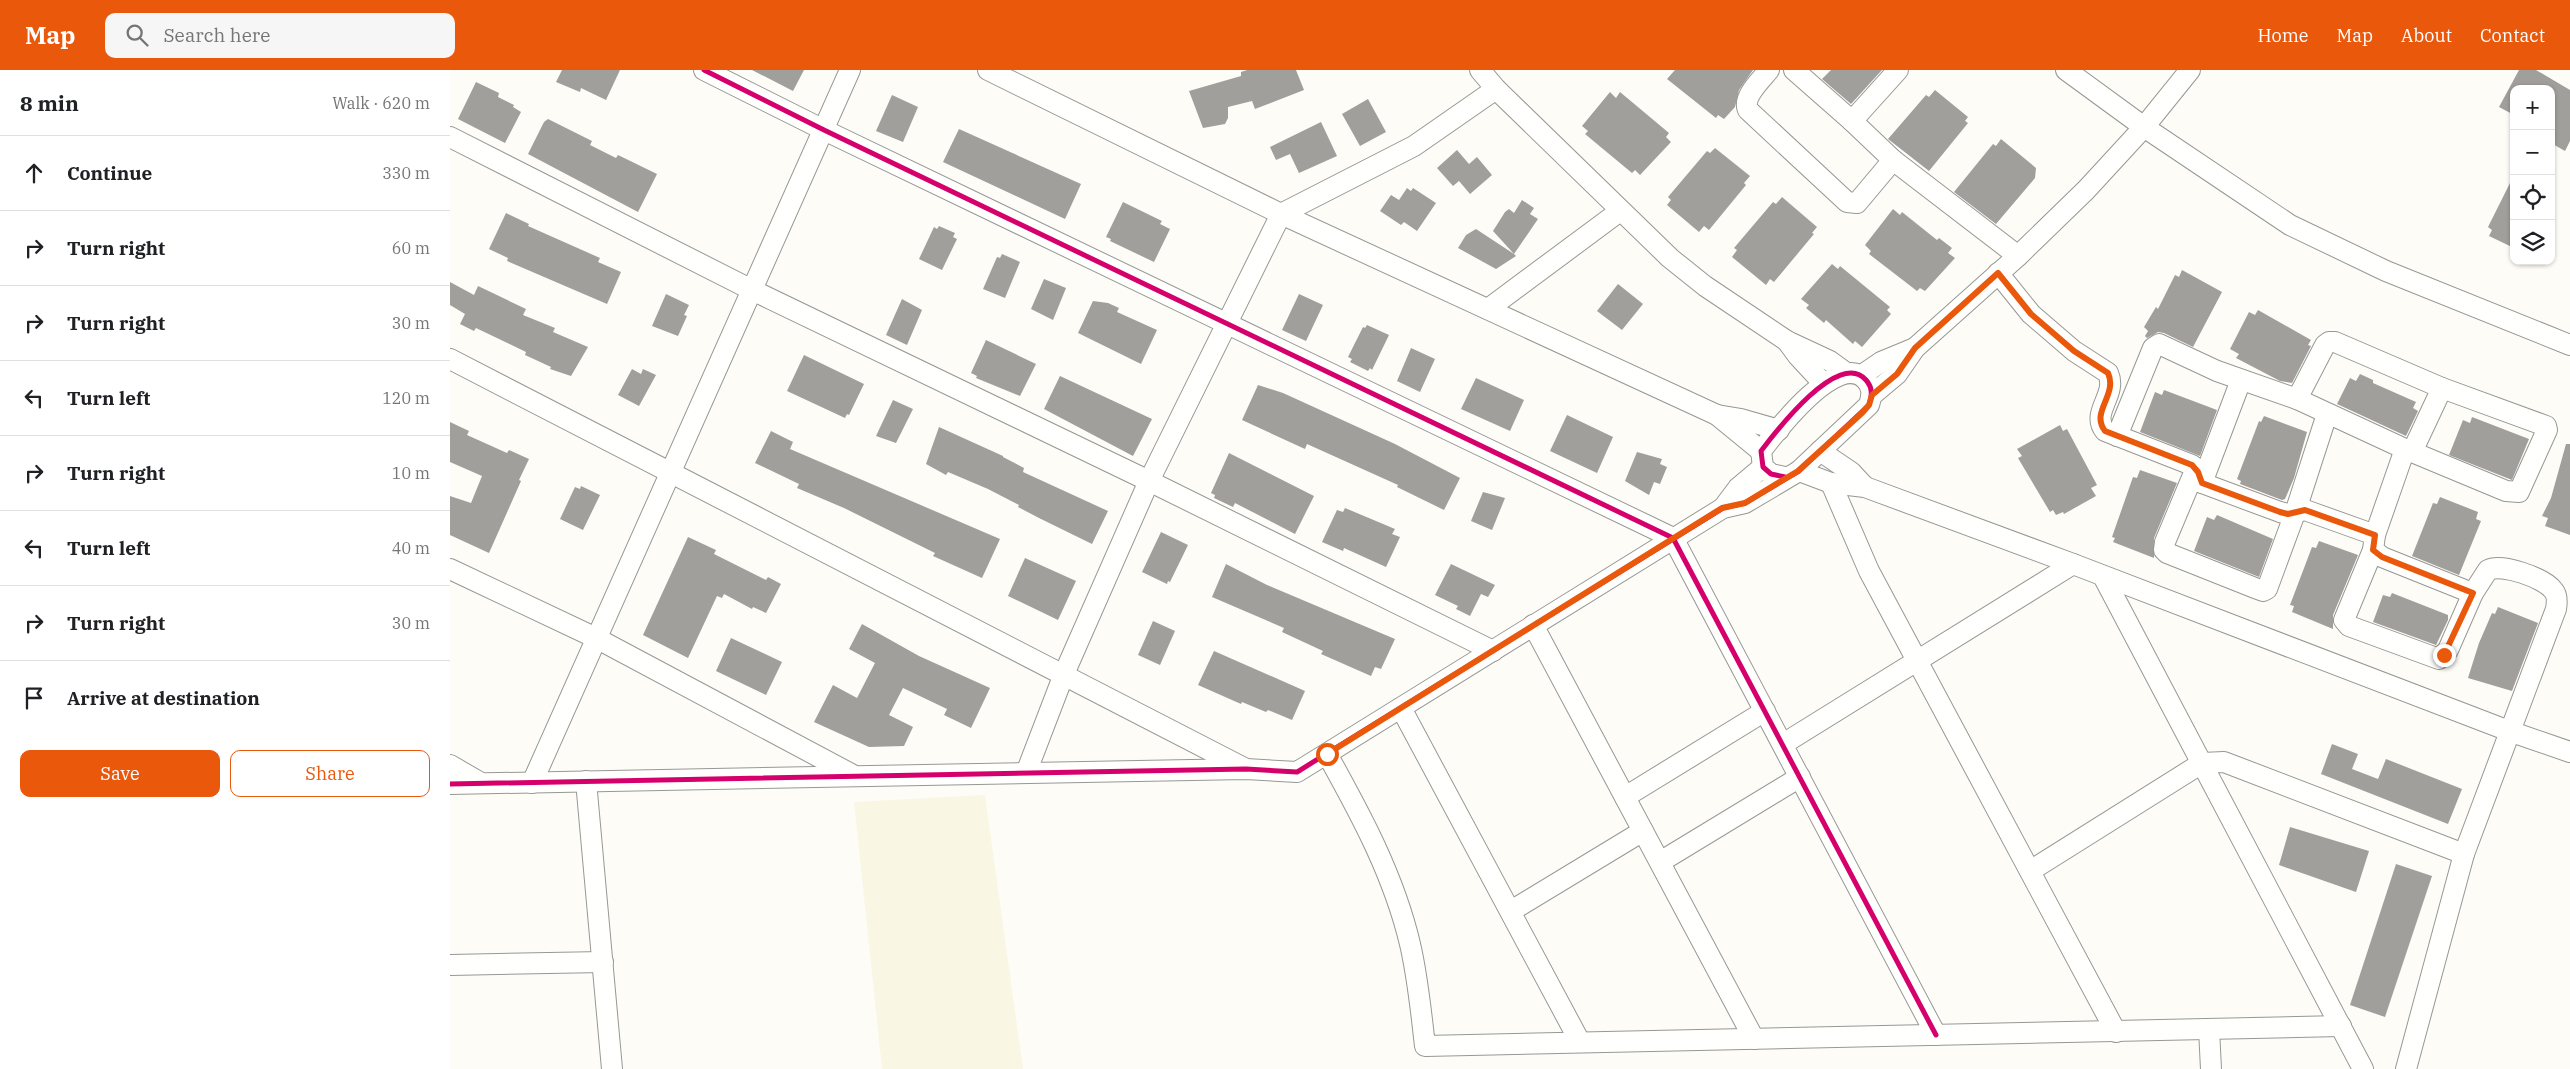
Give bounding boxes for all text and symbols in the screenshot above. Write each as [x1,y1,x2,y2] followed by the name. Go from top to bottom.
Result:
[105,13,455,58] search box
[25,19,75,51] text: Map
[123,21,151,49] icon: search
[163,23,270,47] text: Search here
[2257,24,2309,47] text: Home
[2337,24,2373,47] text: Map
[2401,24,2452,47] text: About
[2480,24,2545,47] text: Contact
[2510,85,2555,265] map controls
[2510,85,2555,130] button: +
[20,89,79,117] text: 8 min
[332,93,430,113] text: Walk · 620 m
[2510,130,2555,175] button: −
[20,159,48,187] icon: ahead
[67,161,152,185] text: Continue
[382,163,430,183] text: 330 m
[2510,175,2555,220] button: locate
[2510,220,2555,265] button: layers
[20,234,48,262] icon: right
[67,236,165,260] text: Turn right
[392,238,430,258] text: 60 m
[20,309,48,337] icon: right
[67,311,165,335] text: Turn right
[392,313,430,333] text: 30 m
[20,384,48,412] icon: left
[67,386,150,410] text: Turn left
[382,388,430,408] text: 120 m
[20,459,48,487] icon: right
[67,461,165,485] text: Turn right
[392,463,430,483] text: 10 m
[20,534,48,562] icon: left
[67,536,150,560] text: Turn left
[392,538,430,558] text: 40 m
[20,609,48,637] icon: right
[67,611,165,635] text: Turn right
[392,613,430,633] text: 30 m
[2433,644,2456,667] route end
[20,684,48,712] icon: arrive
[67,686,260,710] text: Arrive at destination
[1316,743,1339,766] route start
[20,750,220,797] button: Save
[230,750,430,797] button: Share

